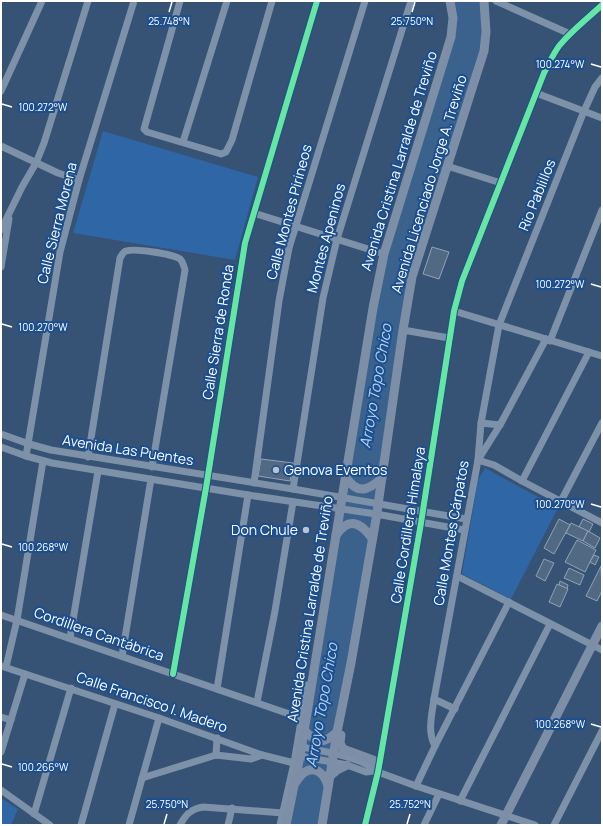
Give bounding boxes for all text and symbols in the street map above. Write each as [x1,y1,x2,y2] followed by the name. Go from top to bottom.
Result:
[148,14,190,28] text: 25.748°N
[391,14,433,28] text: 25.750°N
[356,49,441,273] street label: Avenida Cristina Larralde de Treviño
[536,57,585,71] text: 100.274°W
[386,72,471,295] street label: Avenida Licenciado Jorge A. Treviño
[19,100,68,114] text: 100.272°W
[261,142,316,282] street label: Calle Montes Pirineos
[513,156,560,234] street label: Rio Pablillos
[32,160,81,286] street label: Calle Sierra Morena
[302,181,349,295] street label: Montes Apeninos
[197,263,238,401] street label: Calle Sierra de Ronda
[536,277,585,291] text: 100.272°W
[18,320,68,334] text: 100.270°W
[354,321,397,450] water label: Arroyo Topo Chico
[61,430,195,469] street label: Avenida Las Puentes
[386,445,429,605] street label: Calle Cordillera Himalaya
[428,459,473,607] street label: Calle Montes Cárpatos
[284,460,387,479] place label: Genova Eventos
[271,465,281,475] marker: Genova Eventos
[282,494,337,723] street label: Avenida Cristina Larralde de Treviño
[535,497,585,511] text: 100.270°W
[231,520,298,539] place label: Don Chule
[301,525,311,535] marker: Don Chule
[18,540,69,554] text: 100.268°W
[32,602,167,665] street label: Cordillera Cantábrica
[300,640,343,769] water label: Arroyo Topo Chico
[74,667,230,736] street label: Calle Francisco I. Madero
[535,717,586,731] text: 100.268°W
[18,760,69,774] text: 100.266°W
[146,797,188,811] text: 25.750°N
[389,797,431,811] text: 25.752°N

